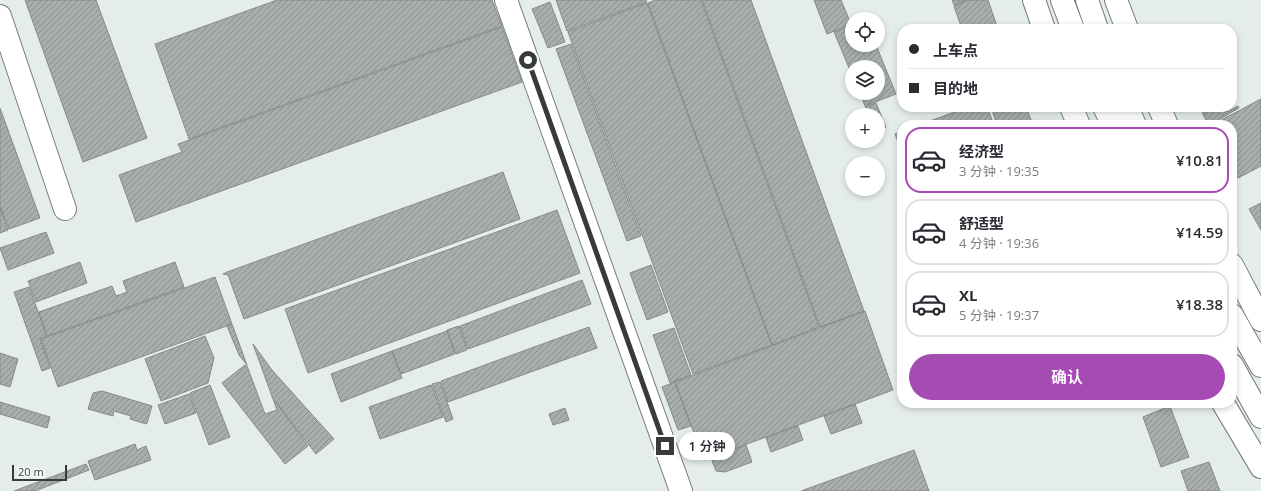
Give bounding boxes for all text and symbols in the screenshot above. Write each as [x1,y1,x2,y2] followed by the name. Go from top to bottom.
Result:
[845,12,885,196] map controls
[845,12,885,52] button: locate
[933,40,978,60] text: 上车点
[519,51,537,69] route start
[845,60,885,100] button: layers
[933,78,978,98] text: 目的地
[845,108,885,148] button: +
[959,141,1004,161] text: 经济型
[911,142,947,178] icon: car
[1176,150,1223,170] text: ¥10.81
[845,156,885,196] button: −
[959,162,1039,180] text: 3 分钟 · 19:35
[959,213,1004,233] text: 舒适型
[911,214,947,250] icon: car
[1176,222,1223,242] text: ¥14.59
[959,234,1039,252] text: 4 分钟 · 19:36
[959,285,977,305] text: XL
[911,286,947,322] icon: car
[1176,294,1223,314] text: ¥18.38
[959,306,1039,324] text: 5 分钟 · 19:37
[909,354,1225,400] button: 确认
[679,432,735,460] callout: 1 分钟
[656,437,674,455] route end
[689,437,725,455] text: 1 分钟
[12,463,67,482] scale bar
[18,464,44,479] text: 20 m

